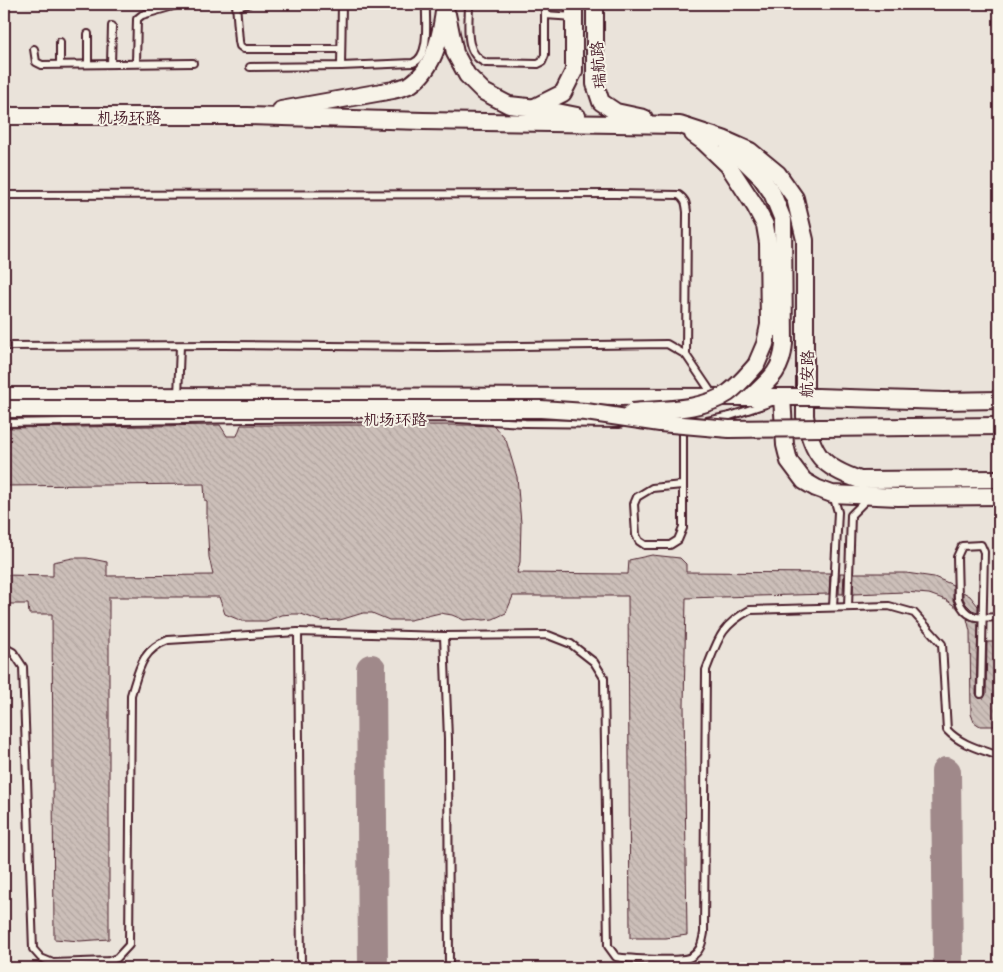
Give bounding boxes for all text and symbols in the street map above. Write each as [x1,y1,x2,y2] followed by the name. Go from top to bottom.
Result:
[585,40,609,90] street label: 瑞航路
[97,106,161,127] street label: 机场环路
[795,350,817,398] street label: 航安路
[363,408,427,429] street label: 机场环路

